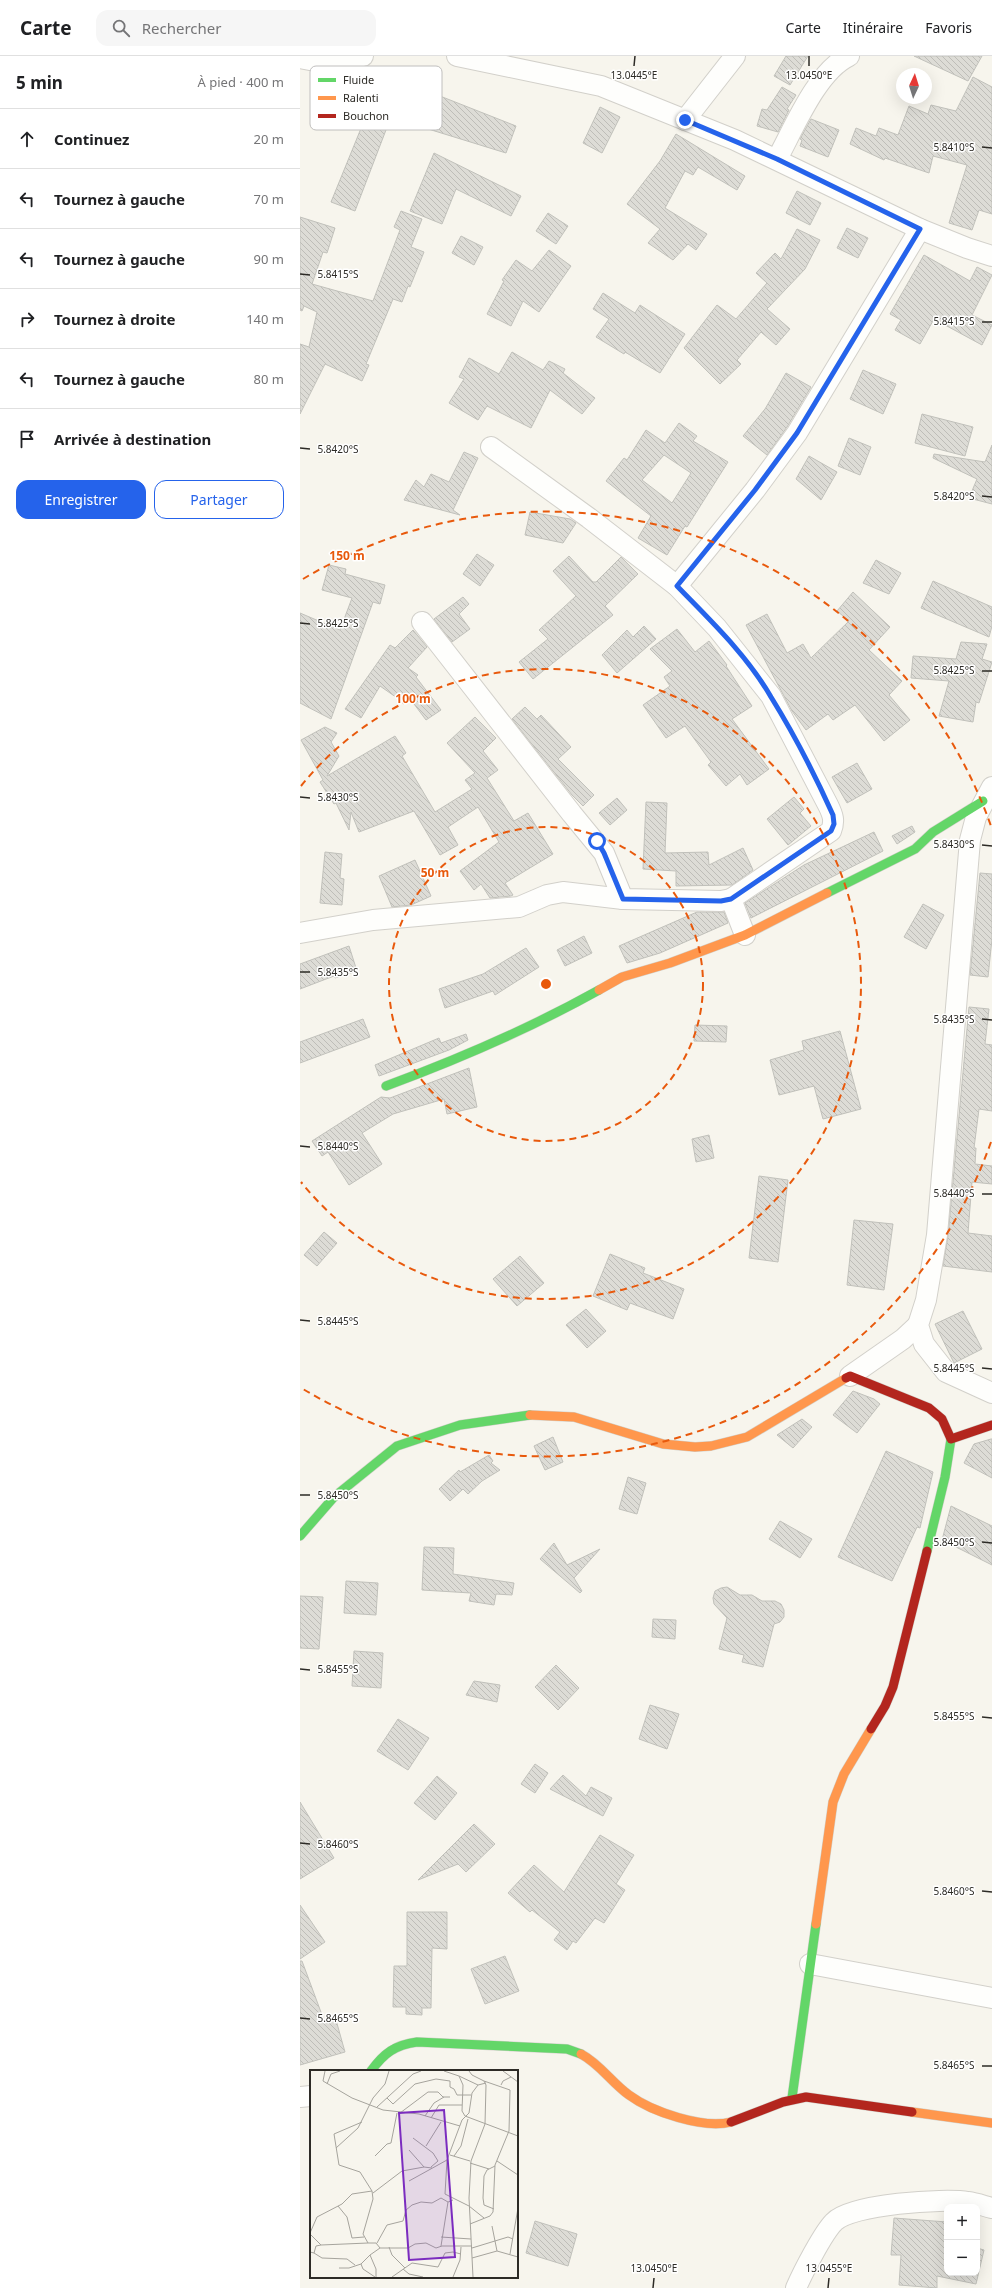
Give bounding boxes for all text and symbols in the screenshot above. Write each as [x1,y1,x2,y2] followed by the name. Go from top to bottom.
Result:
[96,10,376,46] search box
[20,15,72,41] text: Carte
[110,17,132,39] icon: search
[142,18,221,38] text: Rechercher
[785,18,821,37] text: Carte
[843,18,903,37] text: Itinéraire
[925,18,972,37] text: Favoris
[310,66,442,130] legend
[611,68,657,82] text: 13.0445°E
[786,68,832,82] text: 13.0450°E
[896,68,932,104] north arrow
[16,71,63,94] text: 5 min
[343,72,374,87] text: Fluide
[198,73,284,91] text: À pied · 400 m
[343,90,379,105] text: Ralenti
[343,108,389,123] text: Bouchon
[676,111,694,129] route end
[16,128,38,150] icon: ahead
[54,129,129,149] text: Continuez
[254,130,284,148] text: 20 m
[933,140,975,154] text: 5.8410°S
[16,188,38,210] icon: left
[54,189,185,209] text: Tournez à gauche
[254,190,284,208] text: 70 m
[16,248,38,270] icon: left
[54,249,185,269] text: Tournez à gauche
[254,250,284,268] text: 90 m
[317,267,359,281] text: 5.8415°S
[16,308,38,330] icon: right
[54,309,175,329] text: Tournez à droite
[246,310,284,328] text: 140 m
[933,314,975,328] text: 5.8415°S
[16,368,38,390] icon: left
[54,369,185,389] text: Tournez à gauche
[254,370,284,388] text: 80 m
[16,428,38,450] icon: arrive
[54,429,211,449] text: Arrivée à destination
[317,442,359,456] text: 5.8420°S
[16,480,146,519] button: Enregistrer
[154,480,284,519] button: Partager
[933,489,975,503] text: 5.8420°S
[329,547,365,564] text: 150 m
[317,616,359,630] text: 5.8425°S
[933,663,975,677] text: 5.8425°S
[395,690,431,707] text: 100 m
[317,790,359,804] text: 5.8430°S
[588,832,606,850] route start
[933,837,975,851] text: 5.8430°S
[421,864,449,881] text: 50 m
[317,965,359,979] text: 5.8435°S
[539,977,553,991] centre of rings
[933,1012,975,1026] text: 5.8435°S
[317,1139,359,1153] text: 5.8440°S
[933,1186,975,1200] text: 5.8440°S
[317,1314,359,1328] text: 5.8445°S
[933,1361,975,1375] text: 5.8445°S
[317,1488,359,1502] text: 5.8450°S
[933,1535,975,1549] text: 5.8450°S
[317,1662,359,1676] text: 5.8455°S
[933,1709,975,1723] text: 5.8455°S
[317,1837,359,1851] text: 5.8460°S
[933,1884,975,1898] text: 5.8460°S
[317,2011,359,2025] text: 5.8465°S
[933,2058,975,2072] text: 5.8465°S
[310,2070,518,2278] inset map
[944,2204,980,2276] map controls
[944,2204,980,2240] button: +
[944,2240,980,2276] button: −
[631,2261,677,2275] text: 13.0450°E
[806,2261,852,2275] text: 13.0455°E

